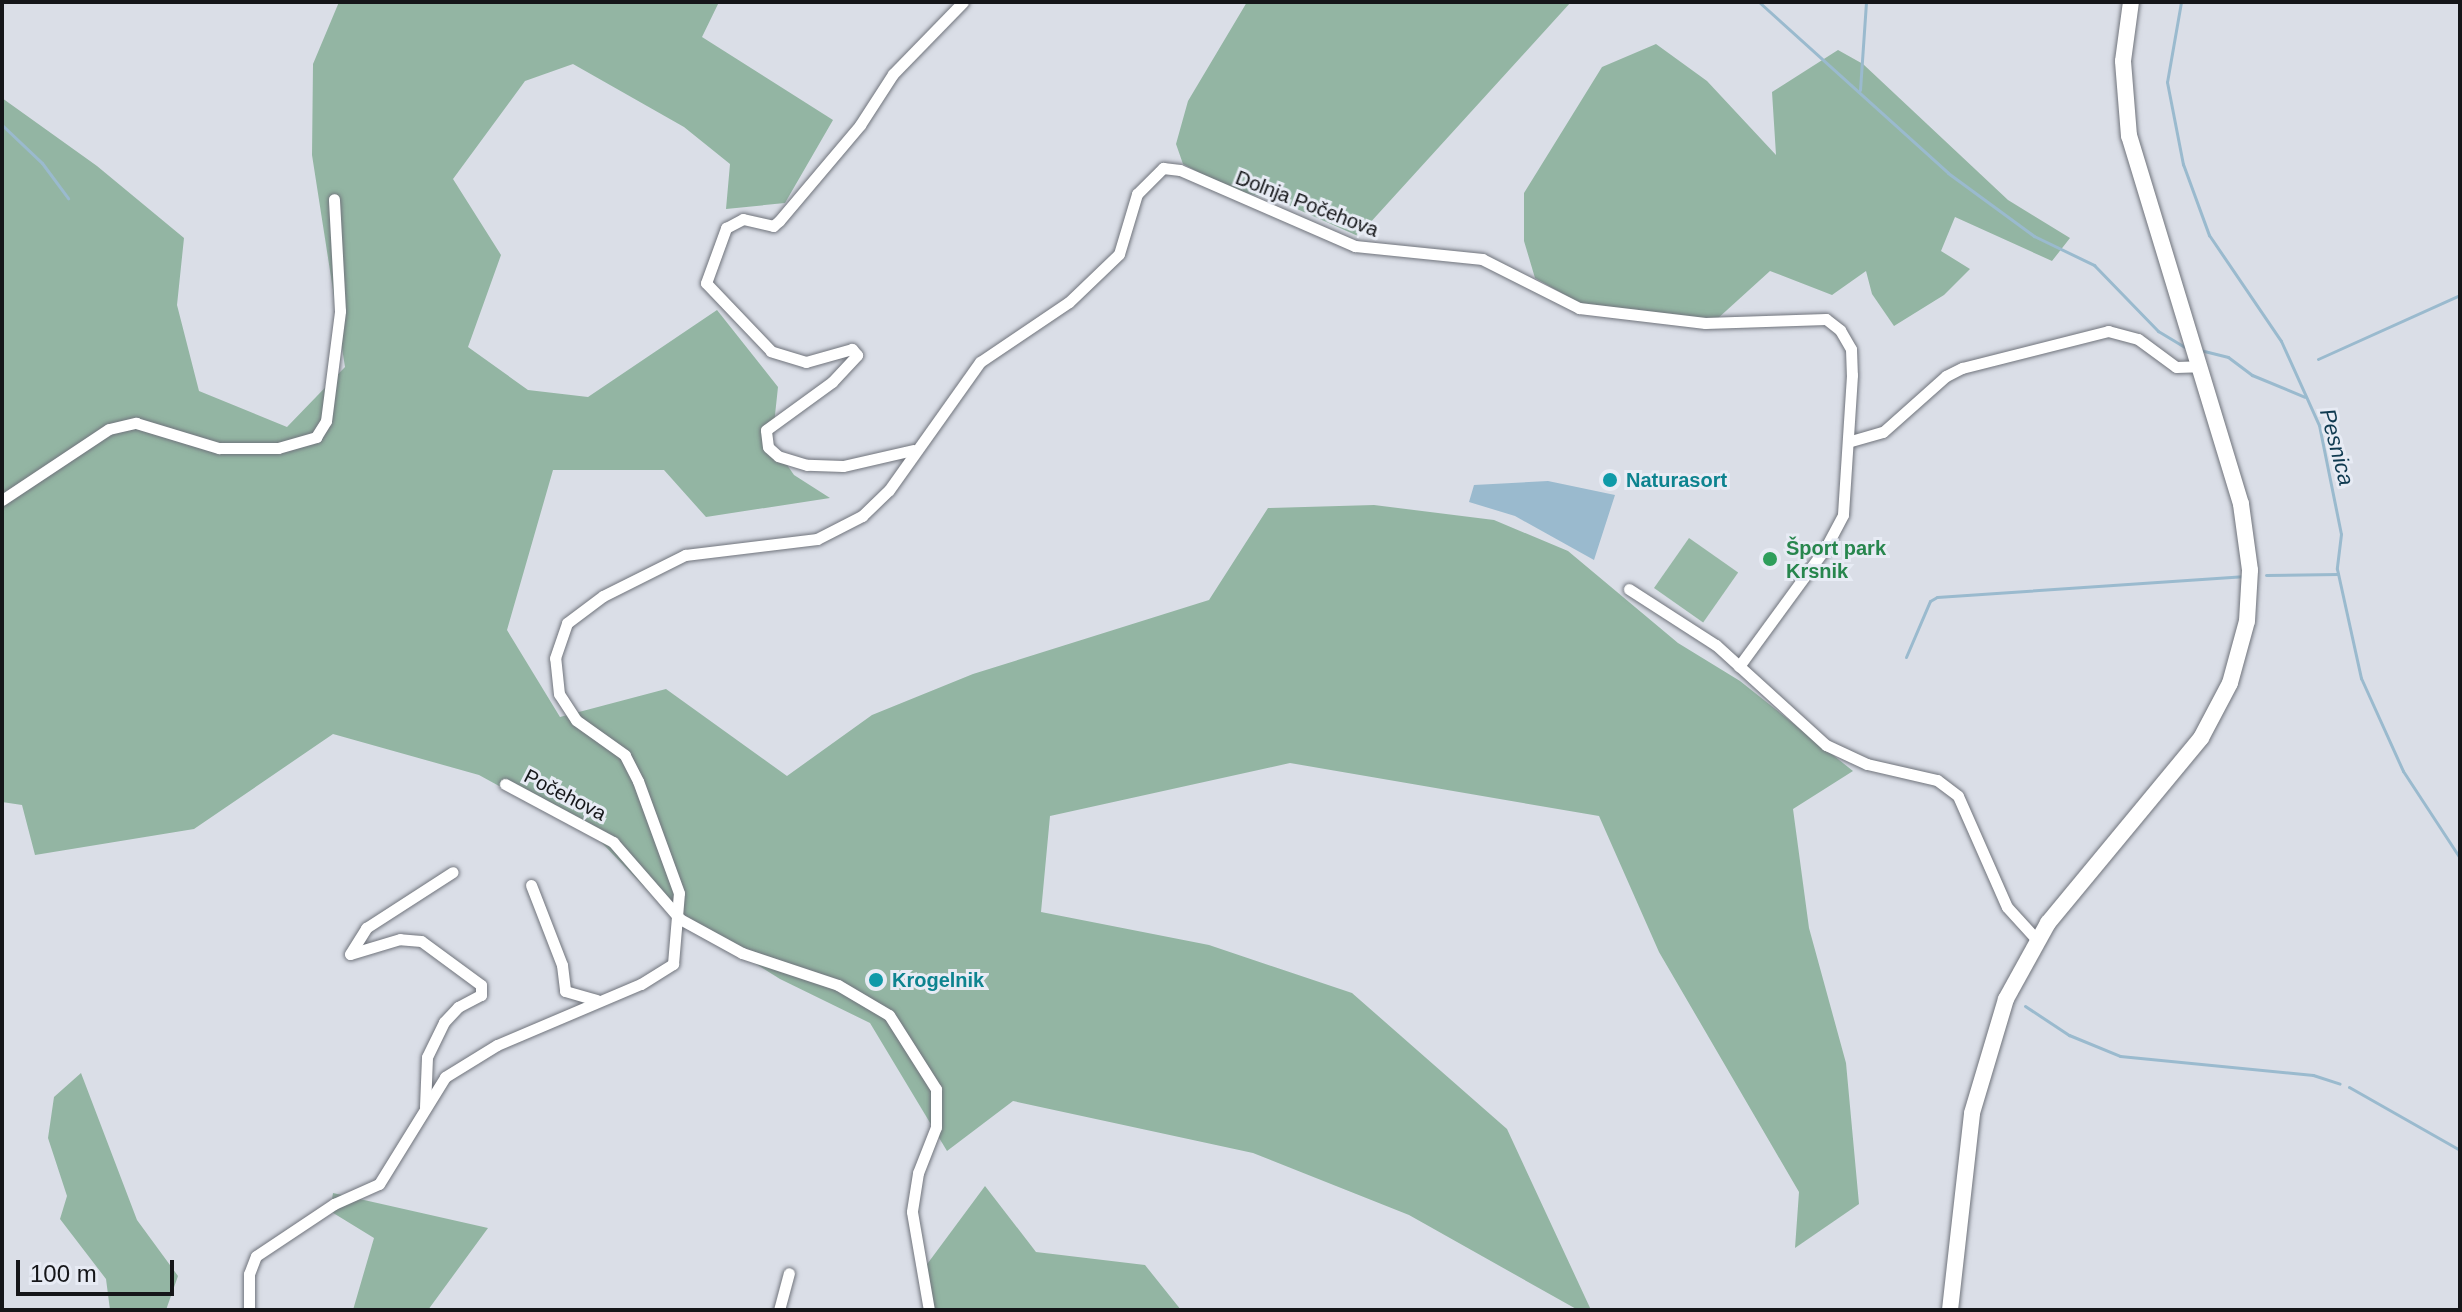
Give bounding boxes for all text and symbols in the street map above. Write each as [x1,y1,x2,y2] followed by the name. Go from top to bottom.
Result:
[1232,166,1382,242] street label: Dolnja Počehova
[2314,406,2360,488] water label: Pesnica
[1626,468,1727,492] place label: Naturasort
[1601,471,1619,489] marker: Naturasort
[1786,536,1886,583] place label: Šport park Krsnik
[1761,550,1779,568] marker: Šport park Krsnik
[520,764,610,826] street label: Počehova
[892,968,984,992] place label: Krogelnik
[867,971,885,989] marker: Krogelnik
[20,1244,178,1294] scale bar
[30,1260,97,1287] text: 100 m

